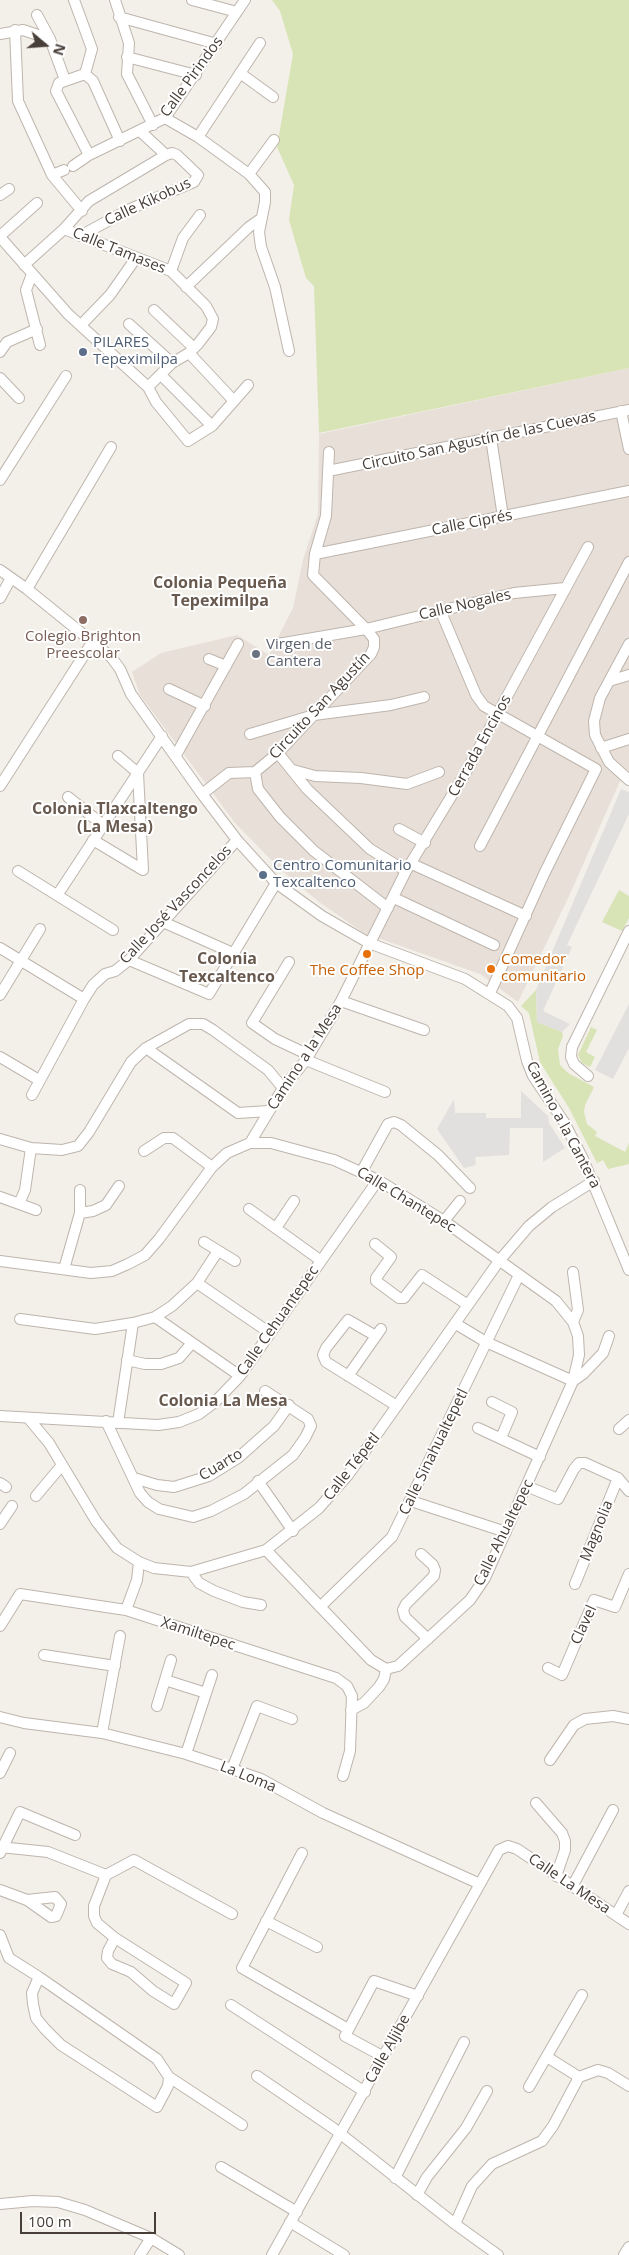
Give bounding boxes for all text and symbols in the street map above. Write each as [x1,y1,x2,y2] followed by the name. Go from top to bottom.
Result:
[20,20,70,70] north arrow
[157,33,227,121] street label: Calle Pirindos
[49,41,71,58] text: N
[102,174,194,230] street label: Calle Kikobus
[70,224,168,278] street label: Calle Tamases
[93,334,178,369] place label: PILARES Tepeximilpa
[77,346,89,358] marker: PILARES Tepeximilpa
[361,407,597,475] street label: Circuito San Agustín de las Cuevas
[430,506,514,540] street label: Calle Ciprés
[153,573,287,611] district label: Colonia Pequeña Tepeximilpa
[417,586,513,624] street label: Calle Nogales
[77,614,89,626] marker: Colegio Brighton Preescolar
[25,628,141,663] place label: Colegio Brighton Preescolar
[266,636,332,671] place label: Virgen de Cantera
[250,648,262,660] marker: Virgen de Cantera
[266,649,374,763] street label: Circuito San Agustín
[445,692,515,800] street label: Cerrada Encinos
[32,799,198,837] district label: Colonia Tlaxcaltengo (La Mesa)
[116,842,236,968] street label: Calle José Vasconcelos
[273,857,412,892] place label: Centro Comunitario Texcaltenco
[257,869,269,881] marker: Centro Comunitario Texcaltenco
[361,948,373,960] marker: The Coffee Shop
[179,949,275,987] district label: Colonia Texcaltenco
[501,951,586,986] place label: Comedor comunitario
[310,962,424,980] place label: The Coffee Shop
[485,963,497,975] marker: Comedor comunitario
[264,1000,346,1114] street label: Camino a la Mesa
[522,1059,604,1191] street label: Camino a la Cantera
[353,1163,459,1237] street label: Calle Chantepec
[233,1263,323,1379] street label: Calle Cehuantepec
[396,1386,472,1518] street label: Calle Sinahualtepetl
[158,1391,288,1411] district label: Colonia La Mesa
[320,1430,384,1504] street label: Calle Tépetl
[196,1445,246,1485] street label: Cuarto
[470,1477,538,1589] street label: Calle Ahualtepec
[577,1498,617,1564] street label: Magnolia
[567,1602,601,1648] street label: Clavel
[159,1614,237,1654] street label: Xamiltepec
[217,1758,279,1796] street label: La Loma
[525,1850,613,1918] street label: Calle La Mesa
[362,2011,414,2087] street label: Calle Aljibe
[22,2202,159,2234] scale bar
[28,2211,72,2231] text: 100 m

